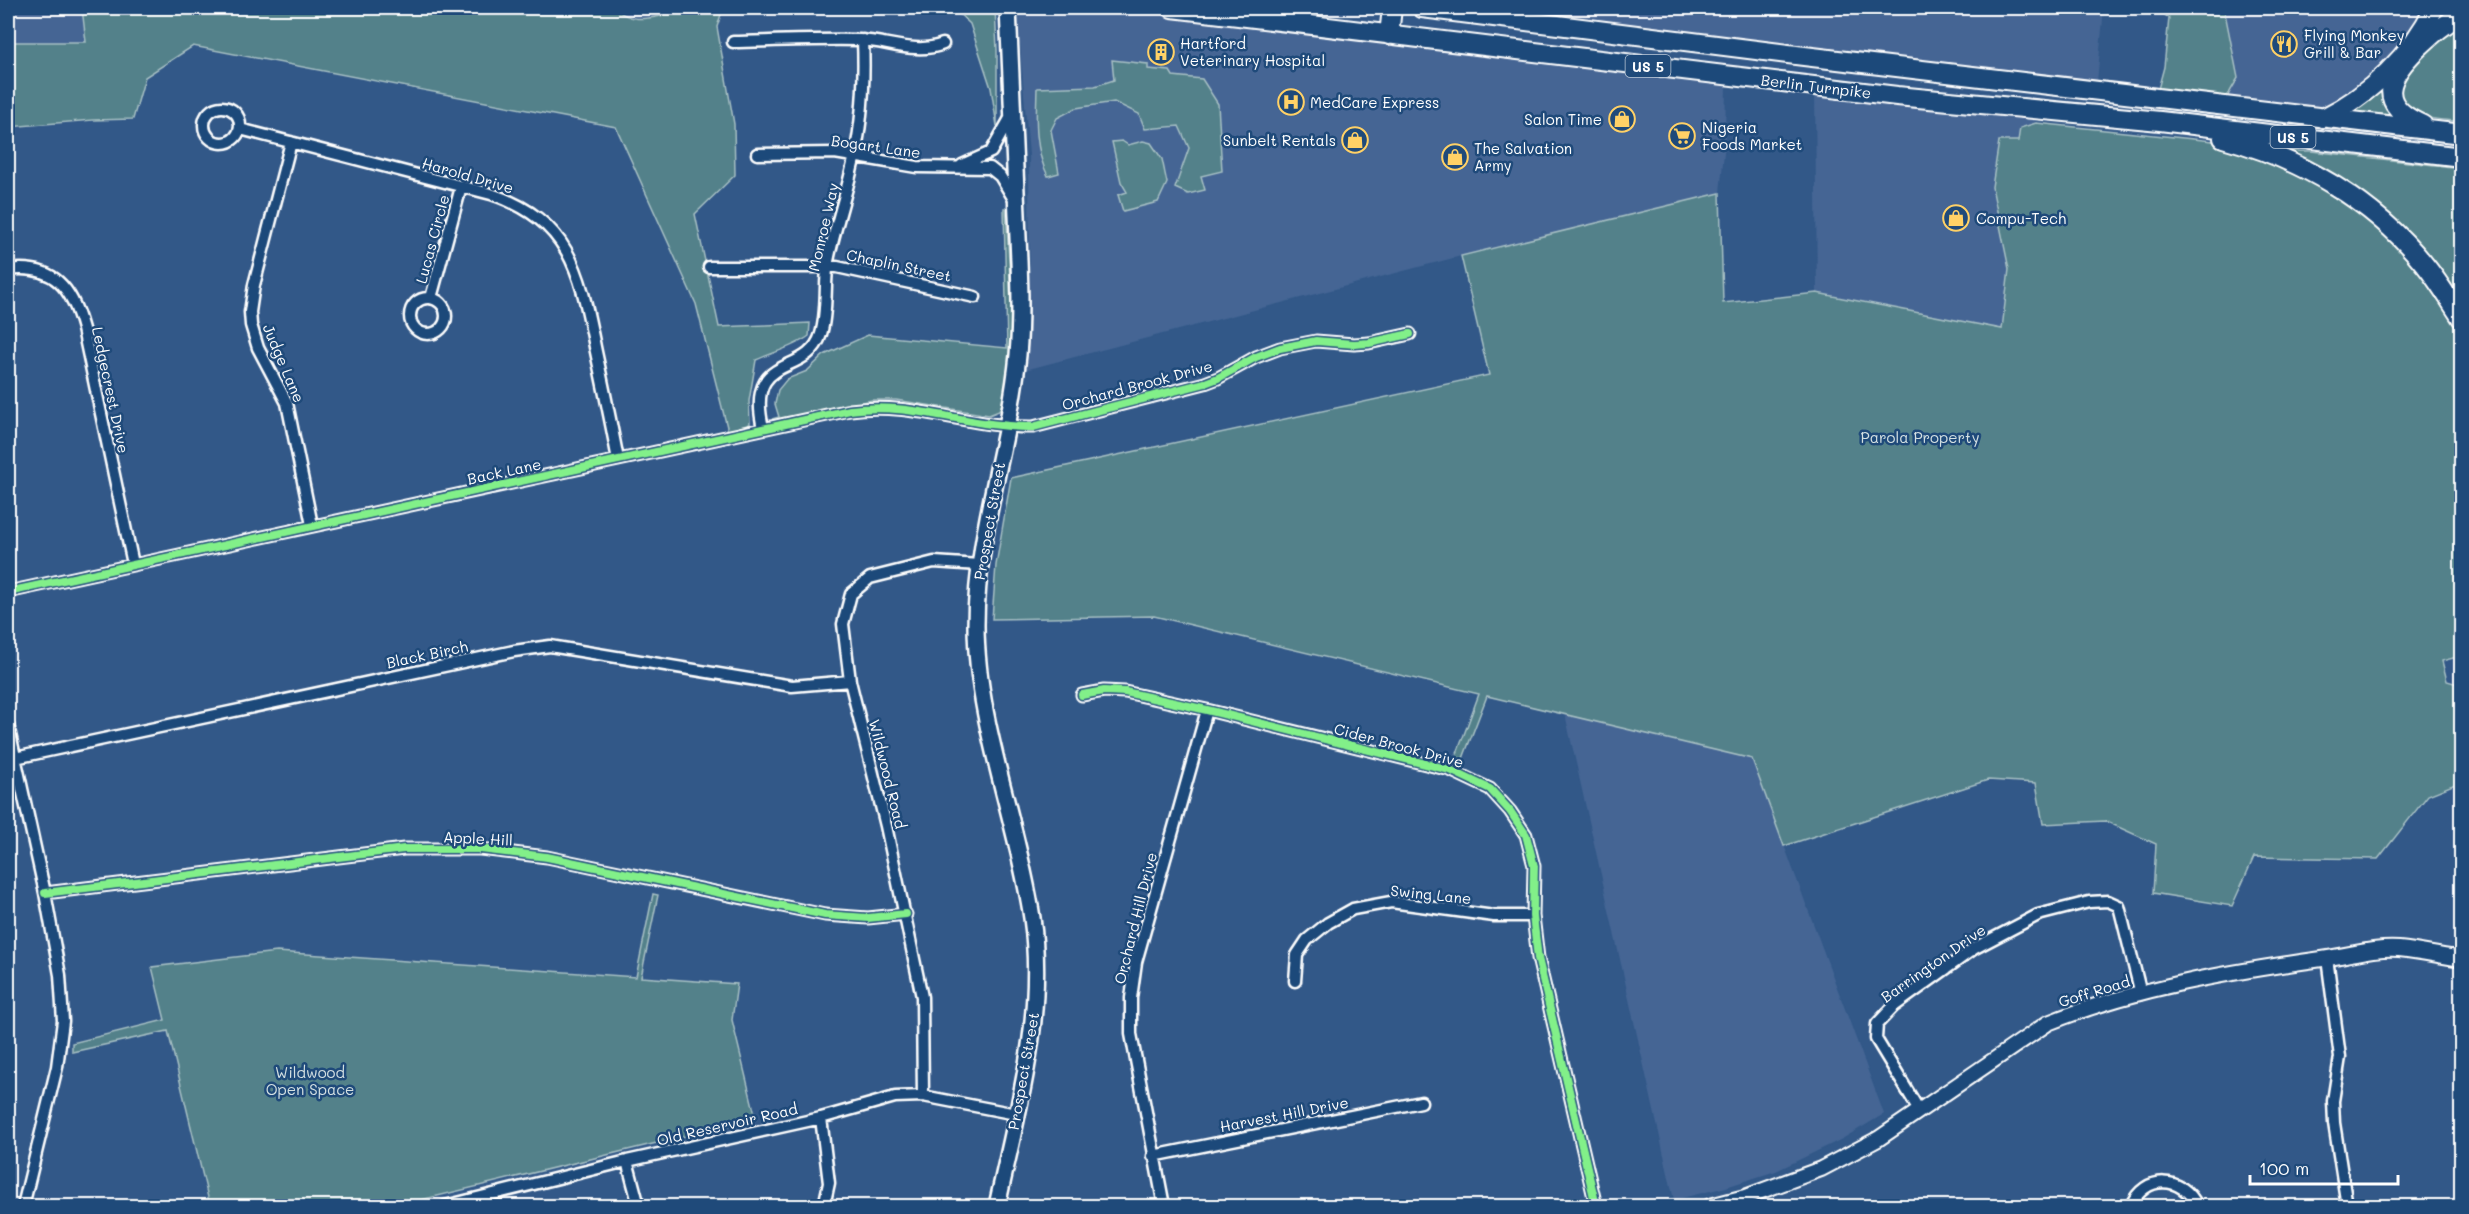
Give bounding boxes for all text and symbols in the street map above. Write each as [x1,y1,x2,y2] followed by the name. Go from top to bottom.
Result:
[2304,25,2405,62] place label: Flying Monkey Grill & Bar
[2269,29,2299,59] restaurant icon: Flying Monkey Grill & Bar
[1180,33,1325,70] place label: Hartford Veterinary Hospital
[1146,37,1176,67] building icon: Hartford Veterinary Hospital
[1626,55,1670,77] road number: US 5
[1760,69,1872,103] street label: Berlin Turnpike
[1276,87,1306,117] hospital icon: MedCare Express
[1310,92,1439,112] place label: MedCare Express
[1607,104,1637,134] shop icon: Salon Time
[1524,109,1602,129] place label: Salon Time
[1702,117,1802,154] place label: Nigeria Foods Market
[1667,121,1697,151] supermarket icon: Nigeria Foods Market
[1340,125,1370,155] shop icon: Sunbelt Rentals
[2270,126,2316,148] road number: US 5
[830,130,922,162] street label: Bogart Lane
[1223,130,1336,150] place label: Sunbelt Rentals
[1474,138,1572,175] place label: The Salvation Army
[1440,142,1470,172] shop icon: The Salvation Army
[420,152,516,198] street label: Harold Drive
[803,181,843,273] street label: Monroe Way
[411,192,453,286] street label: Lucas Circle
[1941,203,1971,233] shop icon: Compu-Tech
[1976,208,2066,228] place label: Compu-Tech
[845,244,953,286] street label: Chaplin Street
[258,321,310,405] street label: Judge Lane
[88,325,134,455] street label: Ledgecrest Drive
[1060,355,1214,415] street label: Orchard Brook Drive
[1861,427,1980,447] park label: Parola Property
[465,453,543,489] street label: Back Lane
[969,460,1009,582] street label: Prospect Street
[384,636,470,672] street label: Black Birch
[865,717,911,831] street label: Wildwood Road
[1332,718,1466,772] street label: Cider Brook Drive
[443,826,513,850] street label: Apple Hill
[1109,850,1161,986] street label: Orchard Hill Drive
[1390,880,1472,908] street label: Swing Lane
[1877,919,1989,1007] street label: Barrington Drive
[2056,971,2132,1011] street label: Goff Road
[1003,1010,1043,1132] street label: Prospect Street
[266,1062,354,1099] park label: Wildwood Open Space
[1218,1092,1350,1136] street label: Harvest Hill Drive
[655,1098,799,1150] street label: Old Reservoir Road
[2250,1148,2398,1186] scale bar
[2259,1156,2309,1180] text: 100 m

